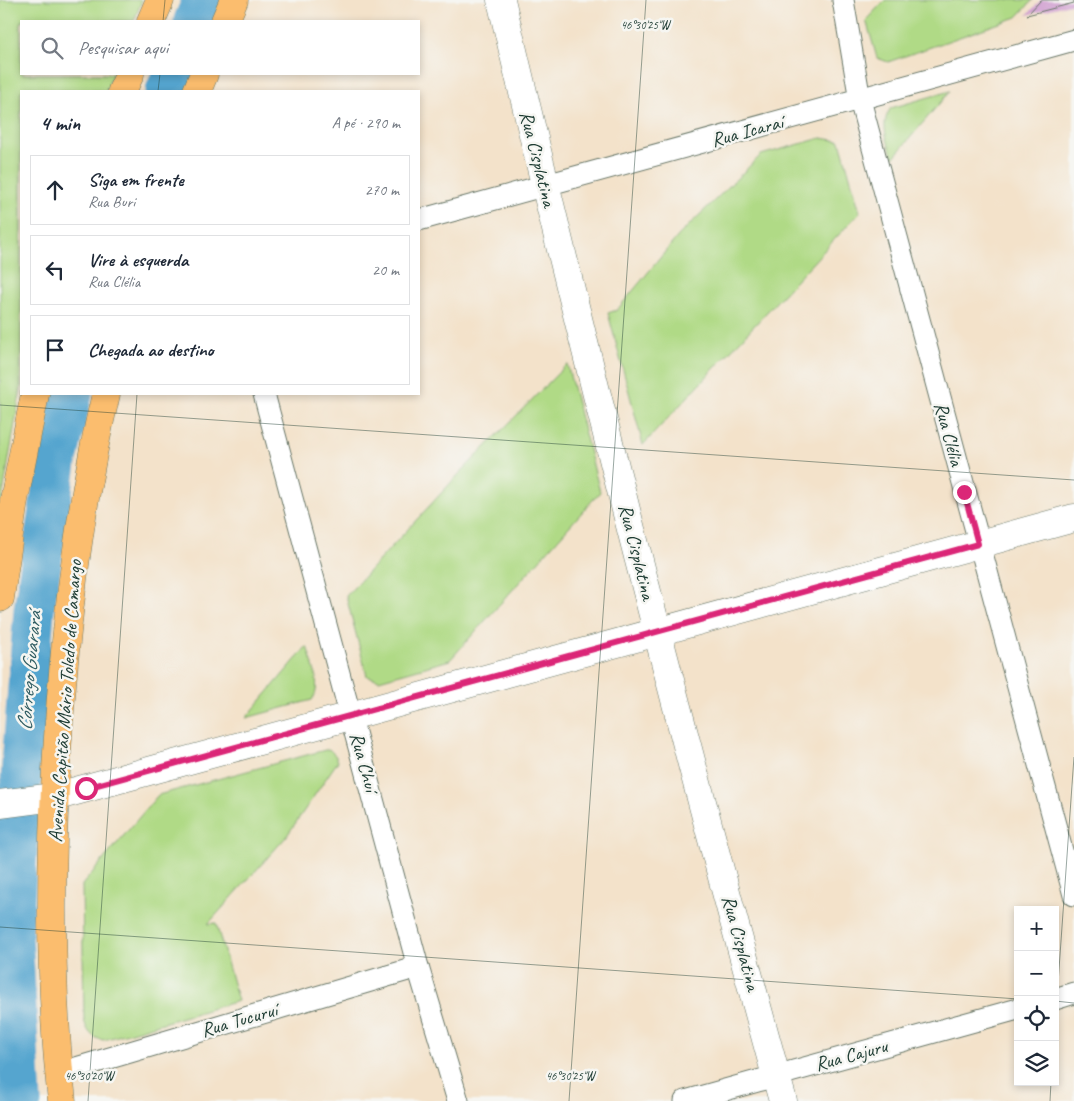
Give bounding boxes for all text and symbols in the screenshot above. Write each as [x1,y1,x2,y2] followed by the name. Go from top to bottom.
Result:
[621,17,672,33] text: 46°30'25"W
[20,20,420,75] search box
[38,34,66,62] icon: search
[78,36,168,60] text: Pesquisar aqui
[708,108,790,153] street label: Rua Icaraí
[514,109,562,211] street label: Rua Cisplatina
[40,110,80,136] text: 4 min
[332,113,400,133] text: A pé · 290 m
[88,168,184,192] text: Siga em frente
[41,176,69,204] icon: ahead
[365,180,399,200] text: 270 m
[88,192,135,212] text: Rua Buri
[88,248,188,272] text: Vire à esquerda
[41,256,69,284] icon: left
[372,260,399,280] text: 20 m
[88,272,140,292] text: Rua Clélia
[41,336,69,364] icon: arrive
[88,338,214,362] text: Chegada ao destino
[929,399,970,471] street label: Rua Clélia
[953,481,976,504] route end
[613,502,661,604] street label: Rua Cisplatina
[43,558,87,843] street label: Avenida Capitão Mário Toledo de Camargo
[11,606,48,731] water label: Córrego Guarará
[344,730,385,799] street label: Rua Chuí
[75,777,98,800] route start
[716,893,766,995] street label: Rua Cisplatina
[1014,906,1059,1086] map controls
[1014,906,1059,951] button: +
[1014,951,1059,996] button: −
[198,996,284,1043] street label: Rua Tucuruí
[1014,996,1059,1041] button: locate
[812,1033,892,1077] street label: Rua Cajuru
[1014,1041,1059,1086] button: layers
[65,1068,116,1084] text: 46°30'20"W
[546,1068,597,1084] text: 46°30'25"W

